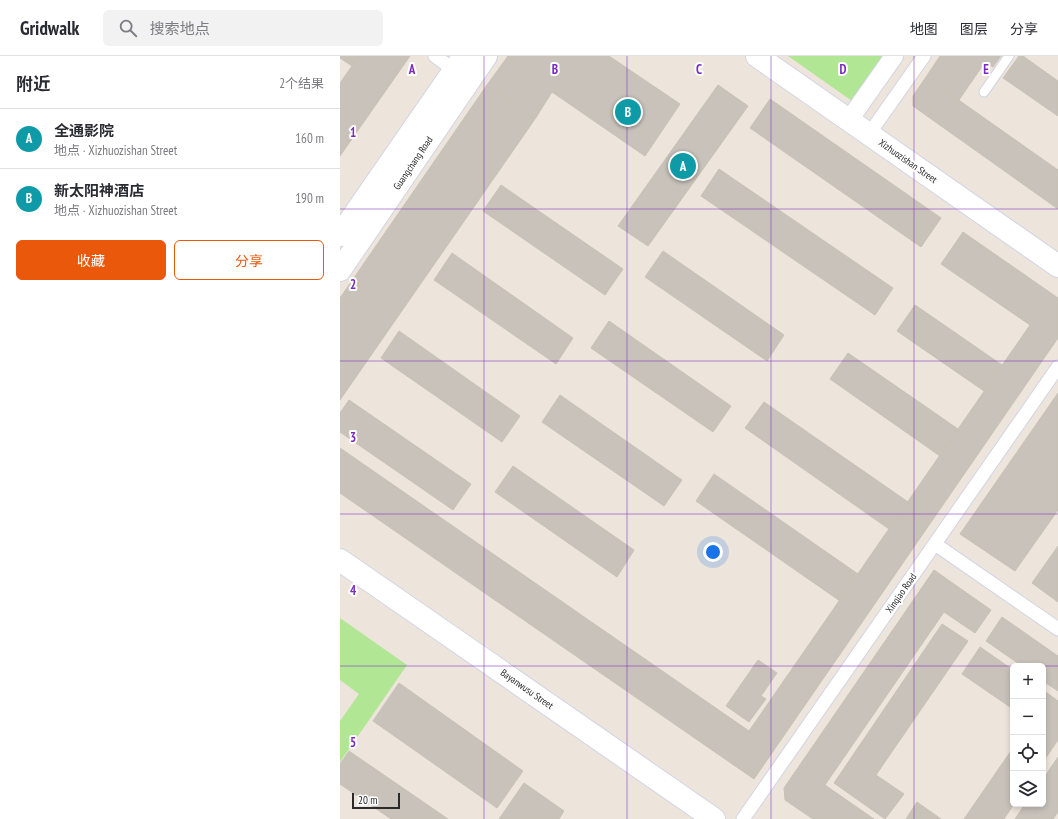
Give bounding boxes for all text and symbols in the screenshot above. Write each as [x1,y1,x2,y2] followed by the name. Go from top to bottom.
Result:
[103,10,383,46] search box
[20,16,79,40] text: Gridwalk
[117,17,139,39] icon: search
[149,19,209,38] text: 搜索地点
[910,20,938,38] text: 地图
[960,20,988,38] text: 图层
[1010,20,1038,38] text: 分享
[408,61,416,78] text: A
[552,61,558,78] text: B
[696,61,702,78] text: C
[840,61,847,78] text: D
[983,61,989,78] text: E
[16,73,50,95] text: 附近
[279,75,324,92] text: 2个结果
[615,97,641,127] pin: B
[54,121,114,140] text: 全通影院
[350,124,356,141] text: 1
[26,130,32,147] text: A
[295,130,324,147] text: 160 m
[390,134,436,192] street label: Guangchang Road
[876,136,940,186] street label: Xizhuozishan Street
[54,142,177,159] text: 地点 · Xizhuozishan Street
[670,151,696,181] pin: A
[54,181,144,200] text: 新太阳神酒店
[26,190,32,207] text: B
[295,190,324,207] text: 190 m
[54,202,177,219] text: 地点 · Xizhuozishan Street
[16,240,166,280] button: 收藏
[174,240,324,280] button: 分享
[350,276,356,293] text: 2
[350,429,356,446] text: 3
[703,542,723,562] your location
[883,571,919,615] street label: Xinqiao Road
[350,582,357,599] text: 4
[1010,663,1046,807] map controls
[1010,663,1046,699] button: +
[498,666,556,712] street label: Bayanwusu Street
[1010,699,1046,735] button: −
[350,734,356,751] text: 5
[1010,735,1046,771] button: locate
[1010,771,1046,807] button: layers
[352,791,400,810] scale bar
[358,793,377,807] text: 20 m

